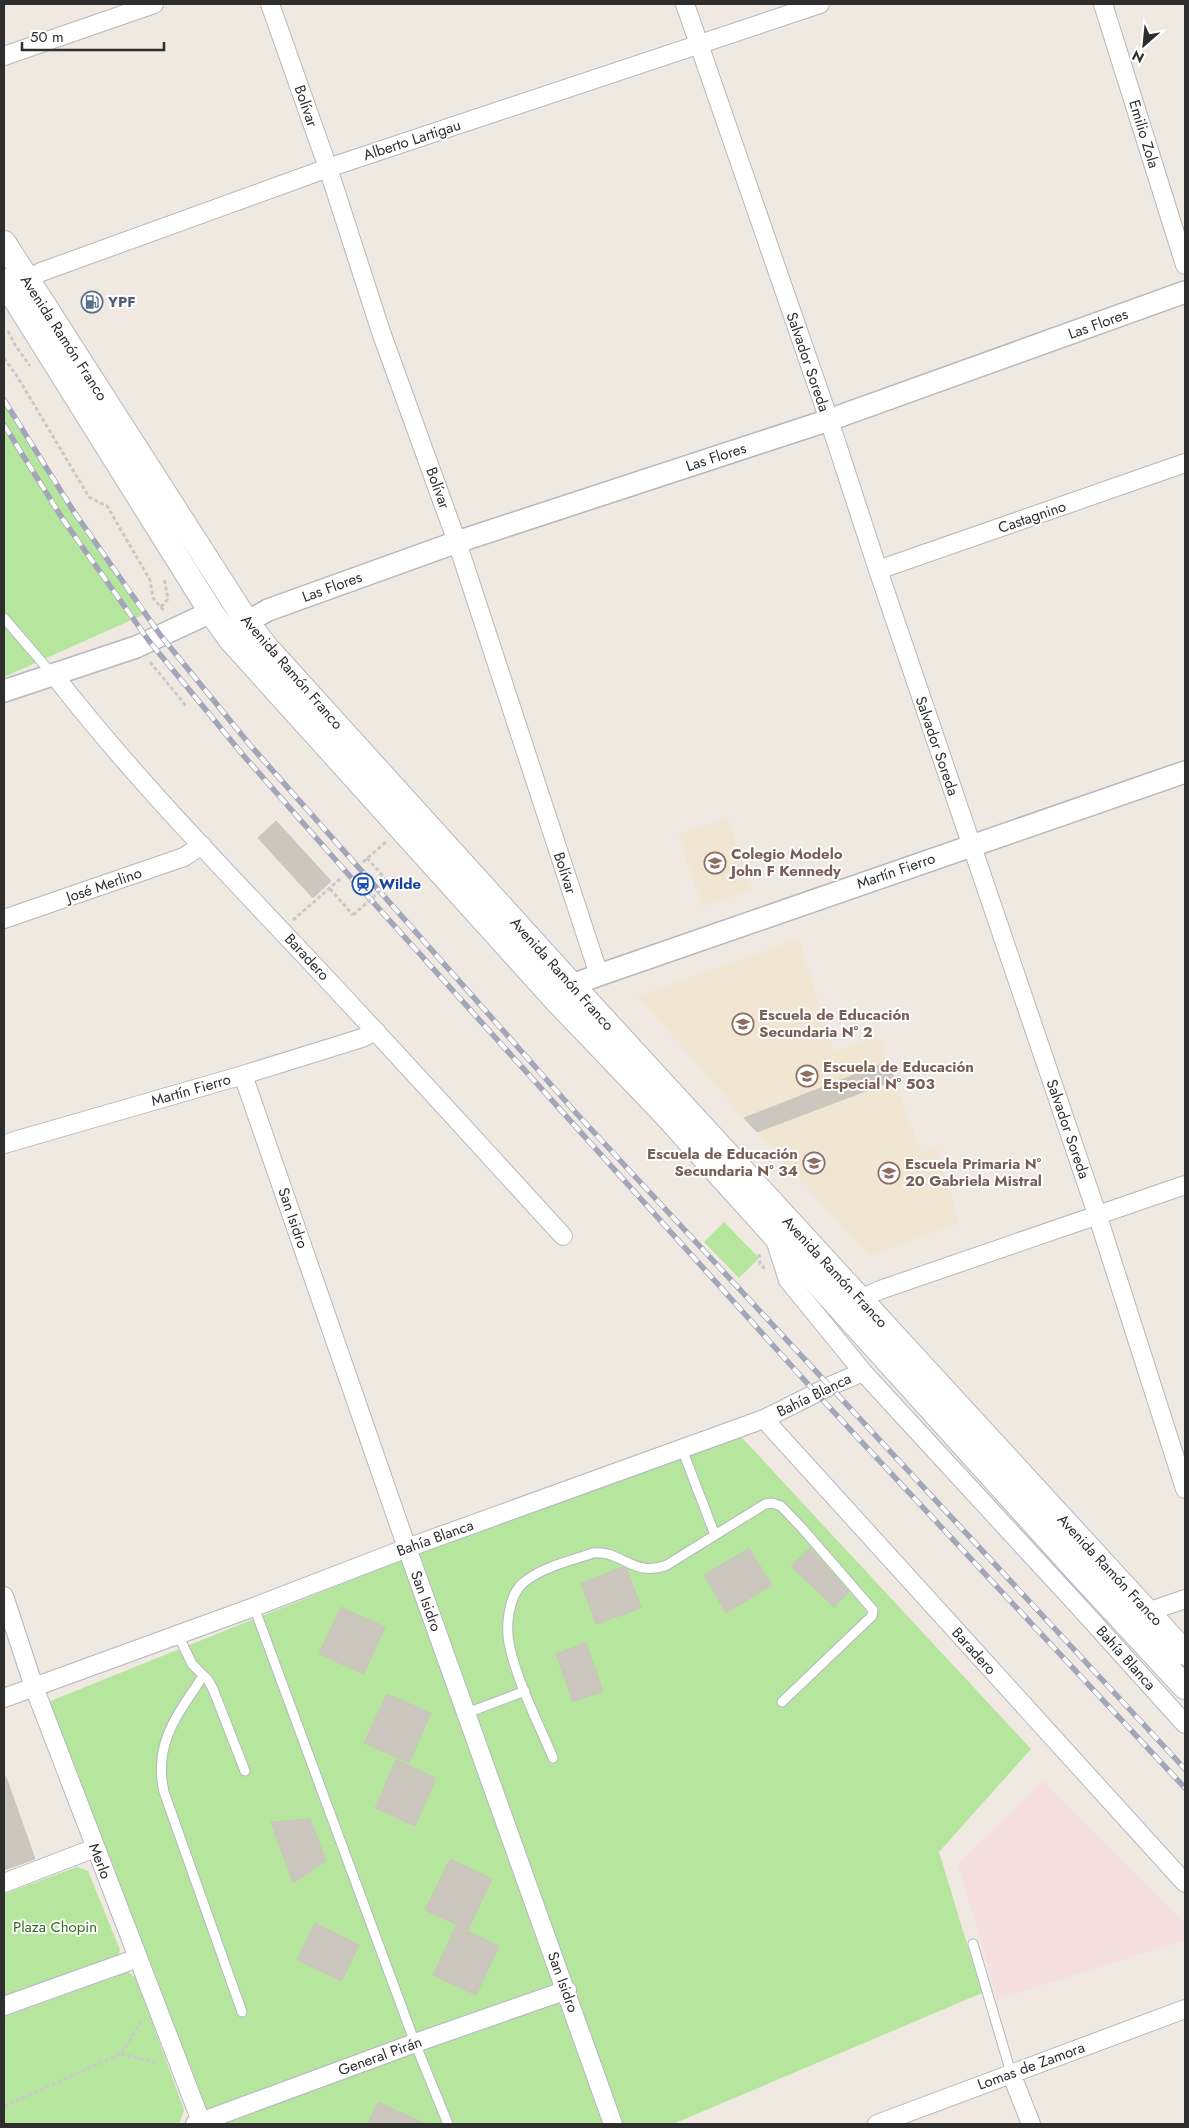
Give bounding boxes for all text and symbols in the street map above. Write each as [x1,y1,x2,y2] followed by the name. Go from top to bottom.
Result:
[22,20,165,52] scale bar
[1119,20,1169,70] north arrow
[30,26,64,48] text: 50 m
[1129,45,1148,68] text: N
[289,82,324,131] street label: Bolívar
[1123,97,1165,171] street label: Emilio Zola
[360,114,464,166] street label: Alberto Lartigau
[15,271,113,405] street label: Avenida Ramón Franco
[80,290,104,314] fuel station icon: YPF
[107,291,136,313] place label: YPF
[1065,303,1131,345] street label: Las Flores
[781,309,835,415] street label: Salvador Soreda
[683,437,749,477] street label: Las Flores
[420,464,456,513] street label: Bolívar
[995,495,1069,539] street label: Castagnino
[299,566,365,608] street label: Las Flores
[236,610,348,734] street label: Avenida Ramón Franco
[910,693,964,799] street label: Salvador Soreda
[728,843,843,882] place label: Colegio Modelo John F Kennedy
[854,847,938,895] street label: Martín Fierro
[548,849,582,898] street label: Bolívar
[703,851,727,875] school or university icon: Colegio Modelo John F Kennedy
[61,862,145,909] street label: José Merlino
[351,872,375,896] station icon: Wilde
[379,873,421,895] place label: Wilde
[505,912,619,1036] street label: Avenida Ramón Franco
[279,929,335,985] street label: Baradero
[759,1004,910,1043] place label: Escuela de Educación Secundaria N° 2
[731,1012,755,1036] school or university icon: Escuela de Educación Secundaria N° 2
[823,1056,974,1095] place label: Escuela de Educación Especial N° 503
[795,1064,819,1088] school or university icon: Escuela de Educación Especial N° 503
[149,1068,233,1112] street label: Martín Fierro
[1041,1076,1095,1182] street label: Salvador Soreda
[647,1143,798,1182] place label: Escuela de Educación Secundaria N° 34
[802,1151,826,1175] school or university icon: Escuela de Educación Secundaria N° 34
[905,1153,1042,1192] place label: Escuela Primaria N° 20 Gabriela Mistral
[877,1161,901,1185] school or university icon: Escuela Primaria N° 20 Gabriela Mistral
[272,1185,314,1251] street label: San Isidro
[777,1211,893,1333] street label: Avenida Ramón Franco
[773,1367,855,1423] street label: Bahía Blanca
[1052,1509,1168,1631] street label: Avenida Ramón Franco
[393,1514,477,1562] street label: Bahía Blanca
[405,1568,447,1634] street label: San Isidro
[1091,1621,1161,1695] street label: Bahía Blanca
[947,1622,1001,1680] street label: Baradero
[83,1840,117,1882] street label: Merlo
[13,1916,97,1938] park label: Plaza Chopin
[542,1949,584,2015] street label: San Isidro
[335,2031,425,2081] street label: General Pirán
[974,2036,1088,2096] street label: Lomas de Zamora

